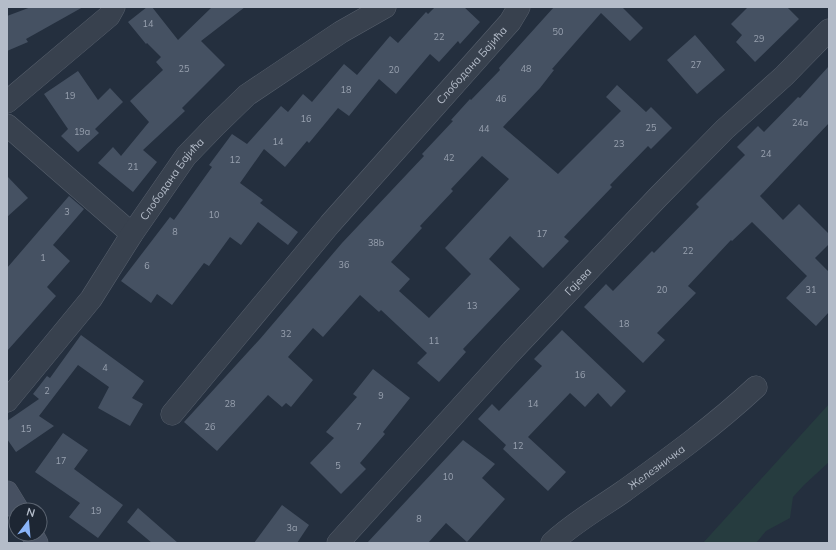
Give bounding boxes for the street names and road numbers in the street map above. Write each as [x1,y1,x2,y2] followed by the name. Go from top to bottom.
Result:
[433,23,510,107] street label: Слободана Бајића
[137,135,207,223] street label: Слободана Бајића
[562,265,594,298] street label: Гајева
[625,442,688,493] street label: Железничка

